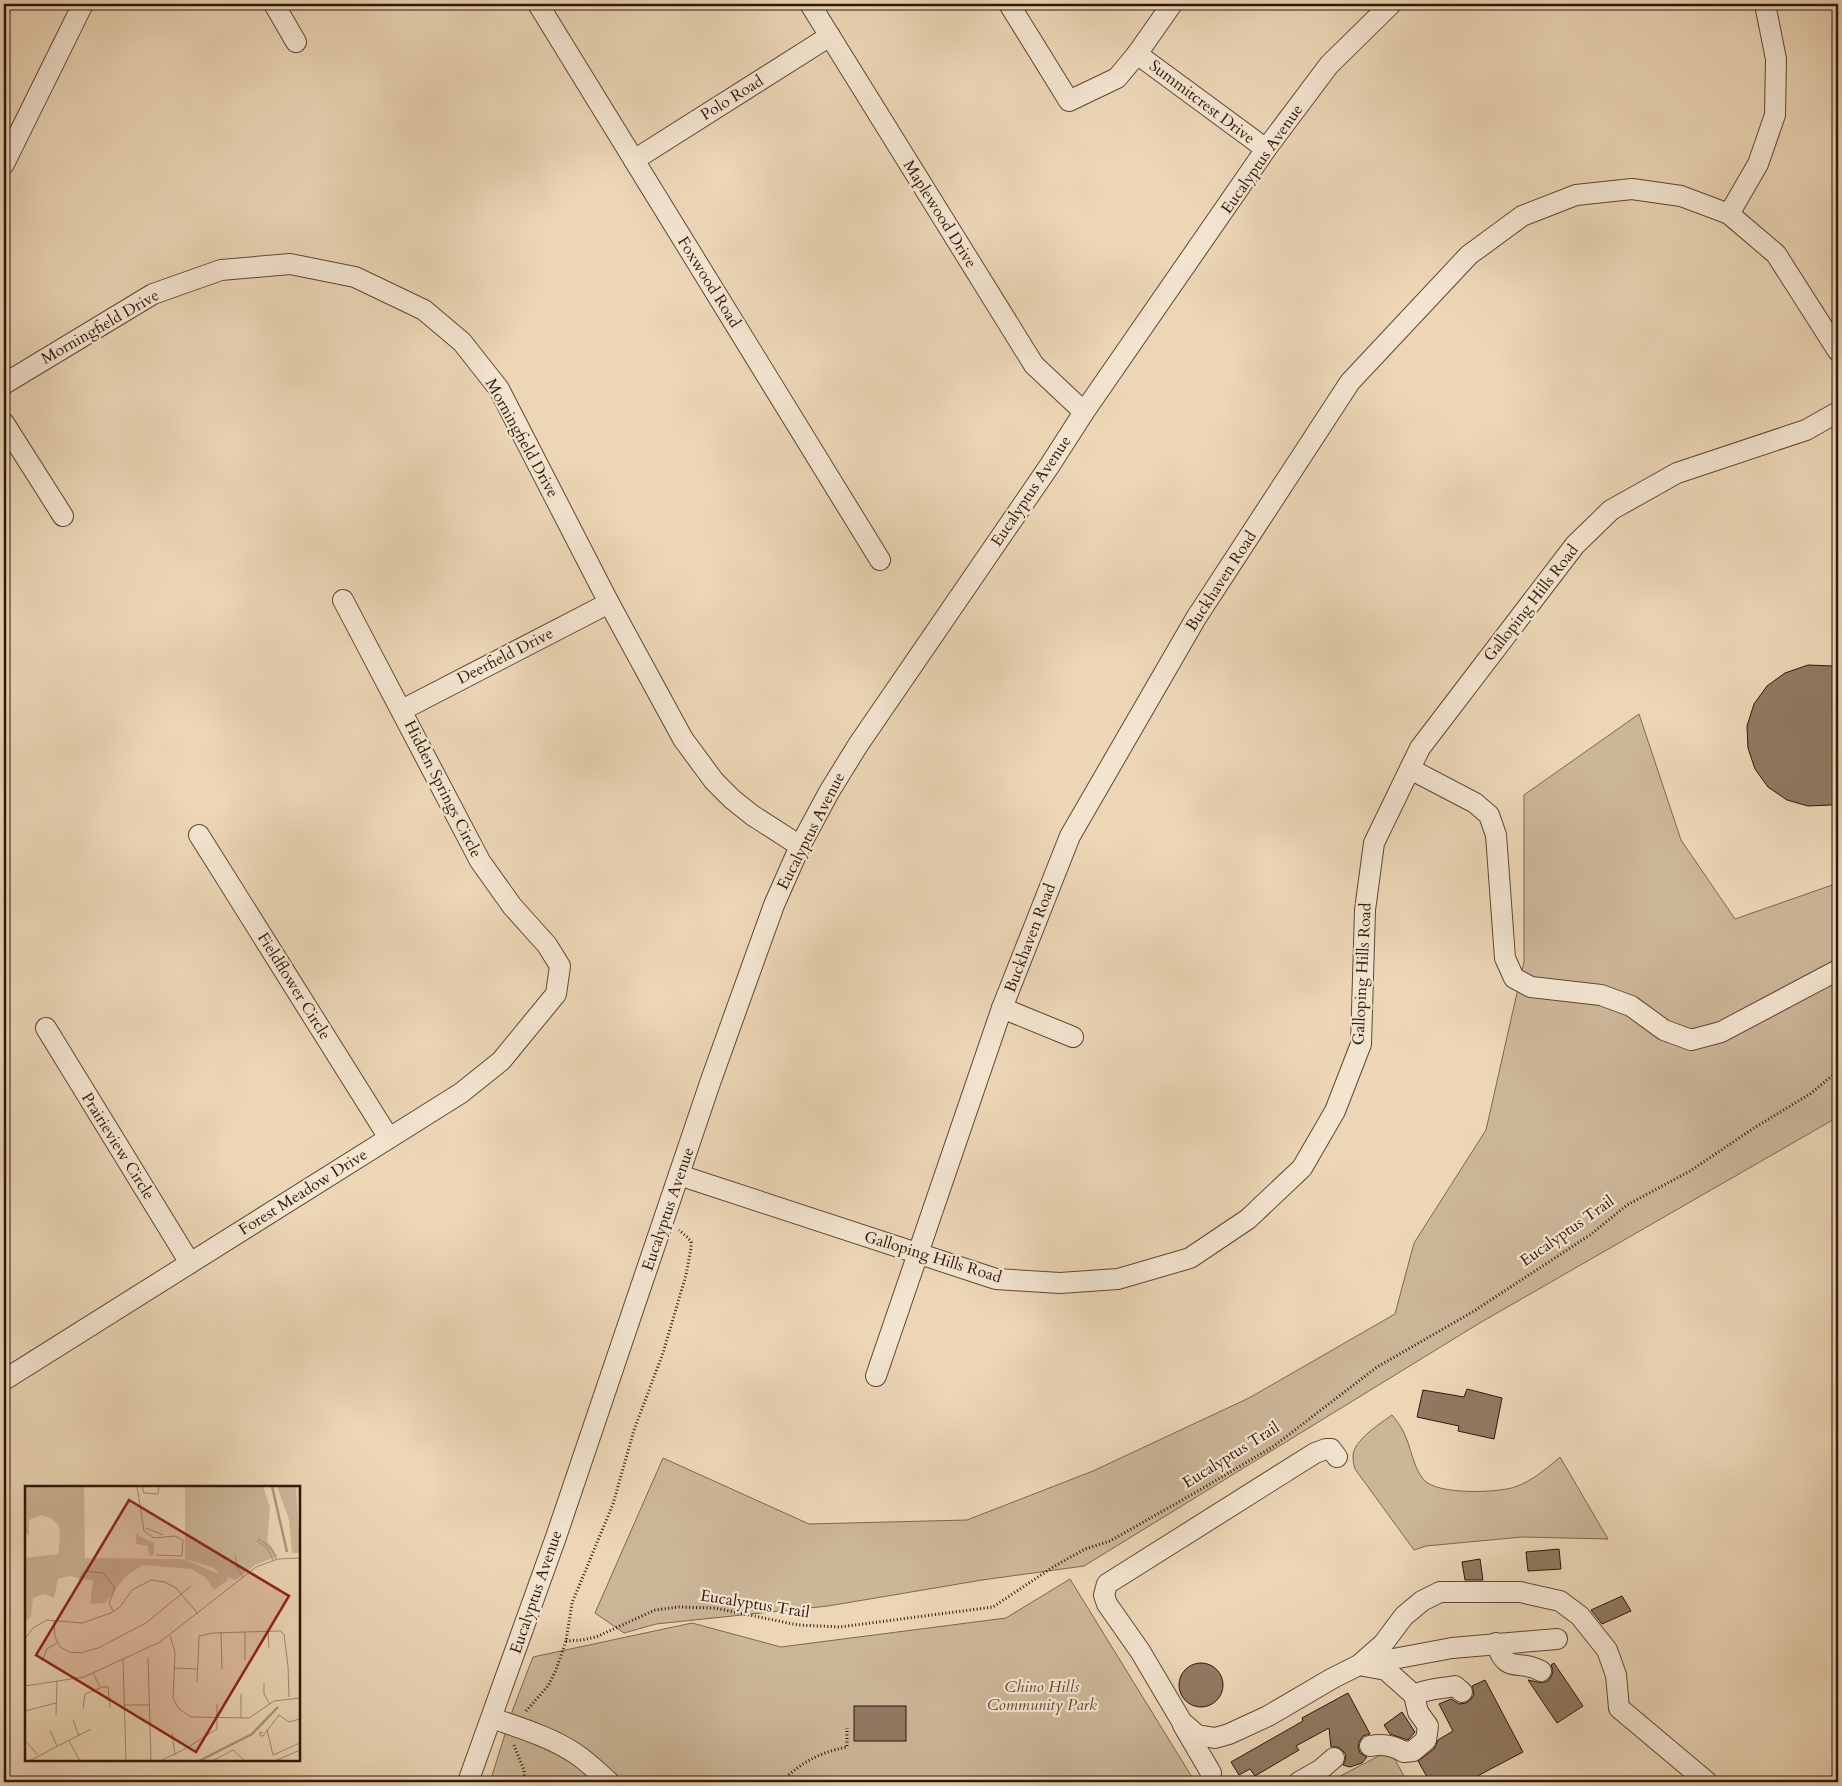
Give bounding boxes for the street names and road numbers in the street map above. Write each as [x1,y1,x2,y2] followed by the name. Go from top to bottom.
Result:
[1145,55,1259,149] street label: Summitcrest Drive
[696,70,768,126] street label: Polo Road
[1216,100,1308,218] street label: Eucalyptus Avenue
[898,156,982,272] street label: Maplewood Drive
[672,232,746,332] street label: Foxwood Road
[37,284,163,370] street label: Morningfield Drive
[480,374,564,502] street label: Morningfield Drive
[986,431,1076,551] street label: Eucalyptus Avenue
[1180,526,1262,635] street label: Buckhaven Road
[1478,540,1584,666] street label: Galloping Hills Road
[453,622,557,690] street label: Deerfield Drive
[399,717,487,861] street label: Hidden Springs Circle
[772,768,850,894] street label: Eucalyptus Avenue
[999,880,1061,996] street label: Buckhaven Road
[1347,902,1377,1046] street label: Galloping Hills Road
[252,928,336,1044] street label: Fieldflower Circle
[76,1088,160,1204] street label: Prairieview Circle
[234,1144,372,1240] street label: Forest Meadow Drive
[637,1144,699,1274] street label: Eucalyptus Avenue
[1515,1190,1619,1272] street label: Eucalyptus Trail
[862,1226,1005,1289] street label: Galloping Hills Road
[1178,1416,1284,1494] street label: Eucalyptus Trail
[505,1527,567,1657] street label: Eucalyptus Avenue
[699,1584,811,1624] street label: Eucalyptus Trail

